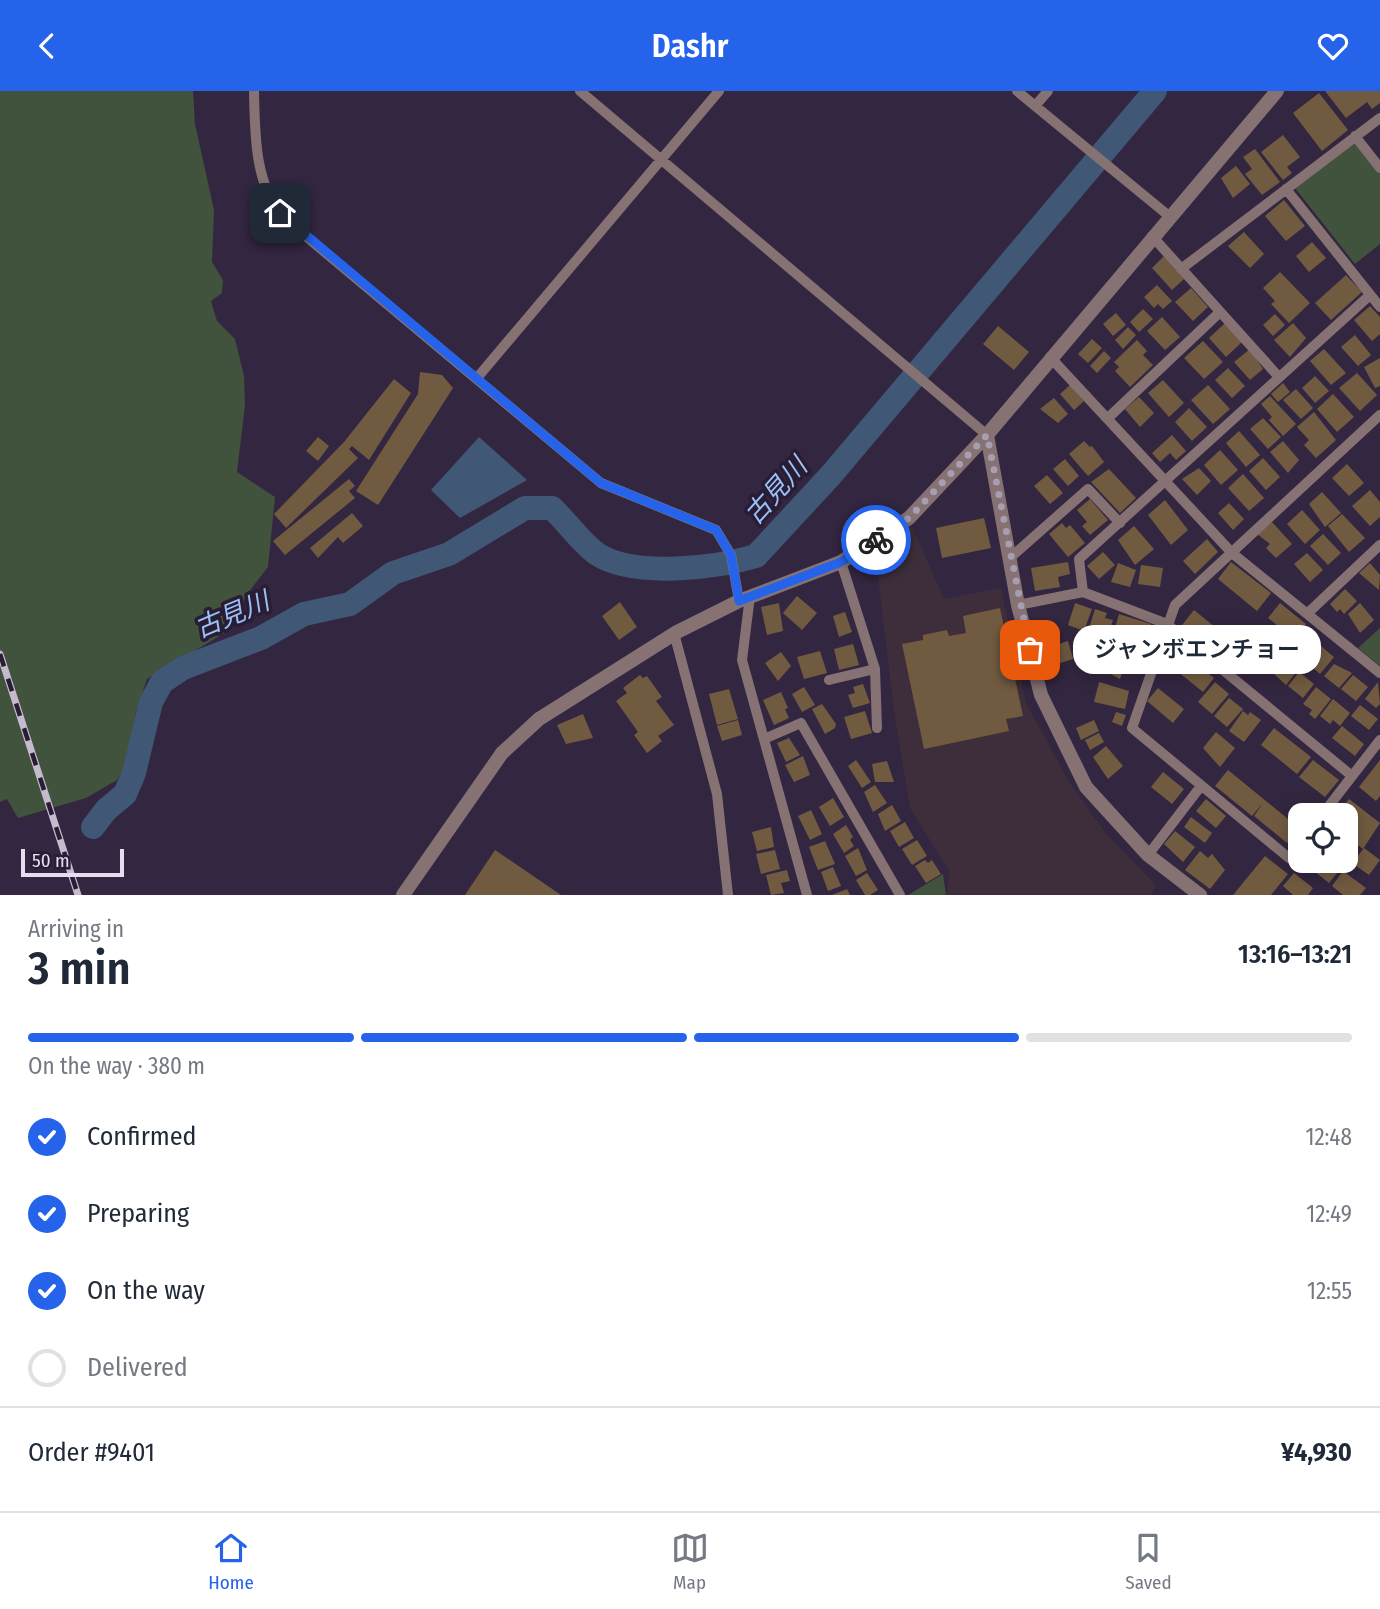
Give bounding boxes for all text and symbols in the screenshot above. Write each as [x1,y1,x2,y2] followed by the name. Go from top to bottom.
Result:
[28,27,66,65] icon: back
[652,27,728,65] text: Dashr
[1314,27,1352,65] icon: heart
[250,183,310,243] pin
[261,194,299,232] icon: home
[738,449,816,530] water label: 古見川
[841,505,911,575] courier
[857,521,895,559] icon: bike
[190,584,277,645] water label: 古見川
[1000,620,1060,680] pin
[1072,625,1320,675] callout: ジャンボエンチョー
[1011,631,1049,669] icon: bag
[1094,635,1300,663] text: ジャンボエンチョー
[1288,803,1358,873] map controls
[1288,803,1358,873] button: locate
[21,846,124,878] scale bar
[32,849,70,872] text: 50 m
[28,915,124,943] text: Arriving in
[1238,939,1352,970] text: 13:16–13:21
[28,941,131,996] text: 3 min
[28,1052,205,1080] text: On the way · 380 m
[28,1118,66,1156] icon: check
[87,1121,197,1152] text: Confirmed
[1305,1123,1352,1151] text: 12:48
[28,1195,66,1233] icon: check
[87,1198,189,1229] text: Preparing
[1306,1200,1352,1228] text: 12:49
[28,1272,66,1310] icon: check
[87,1275,205,1306] text: On the way
[1307,1277,1352,1305] text: 12:55
[87,1352,188,1383] text: Delivered
[28,1437,155,1468] text: Order #9401
[1281,1437,1352,1468] text: ¥4,930
[208,1529,254,1594] tab: Home
[671,1529,709,1594] tab: Map
[1125,1529,1172,1594] tab: Saved

